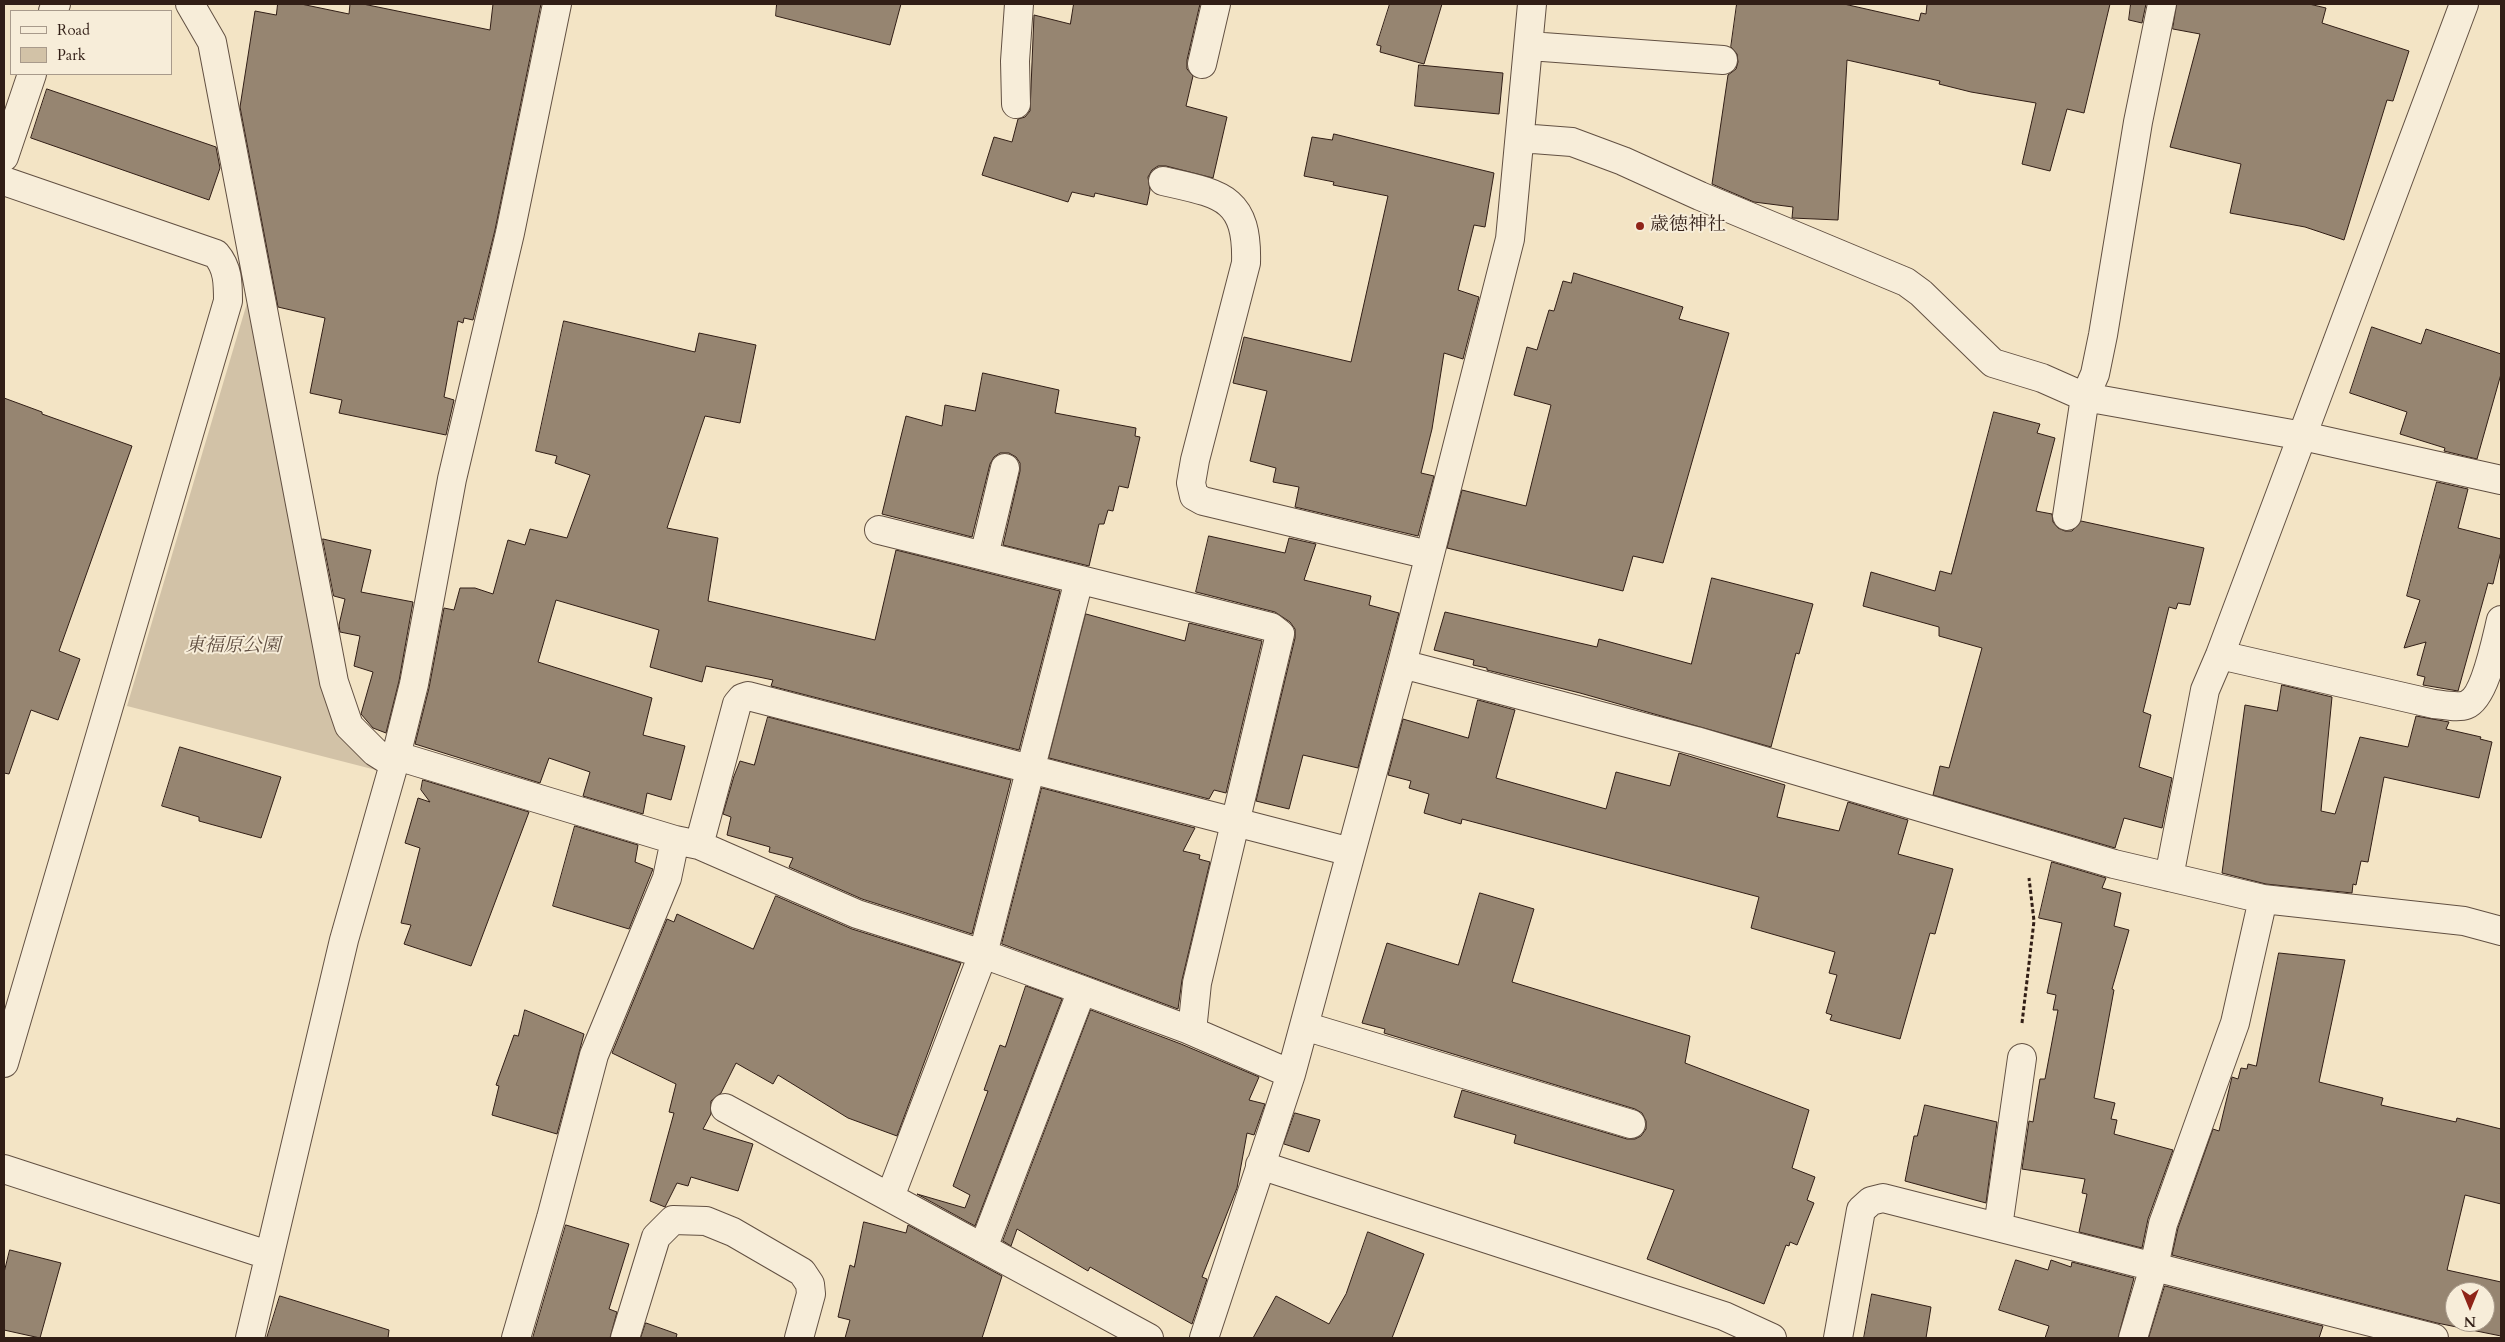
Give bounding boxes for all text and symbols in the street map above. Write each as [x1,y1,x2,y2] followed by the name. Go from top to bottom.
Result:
[10,10,172,75] legend
[57,20,90,40] text: Road
[57,45,86,65] text: Park
[1650,215,1726,237] place label: 歳徳神社
[1634,220,1646,232] marker: 歳徳神社
[186,636,280,658] park label: 東福原公園
[2445,1282,2495,1332] north arrow
[2464,1312,2476,1331] text: N

